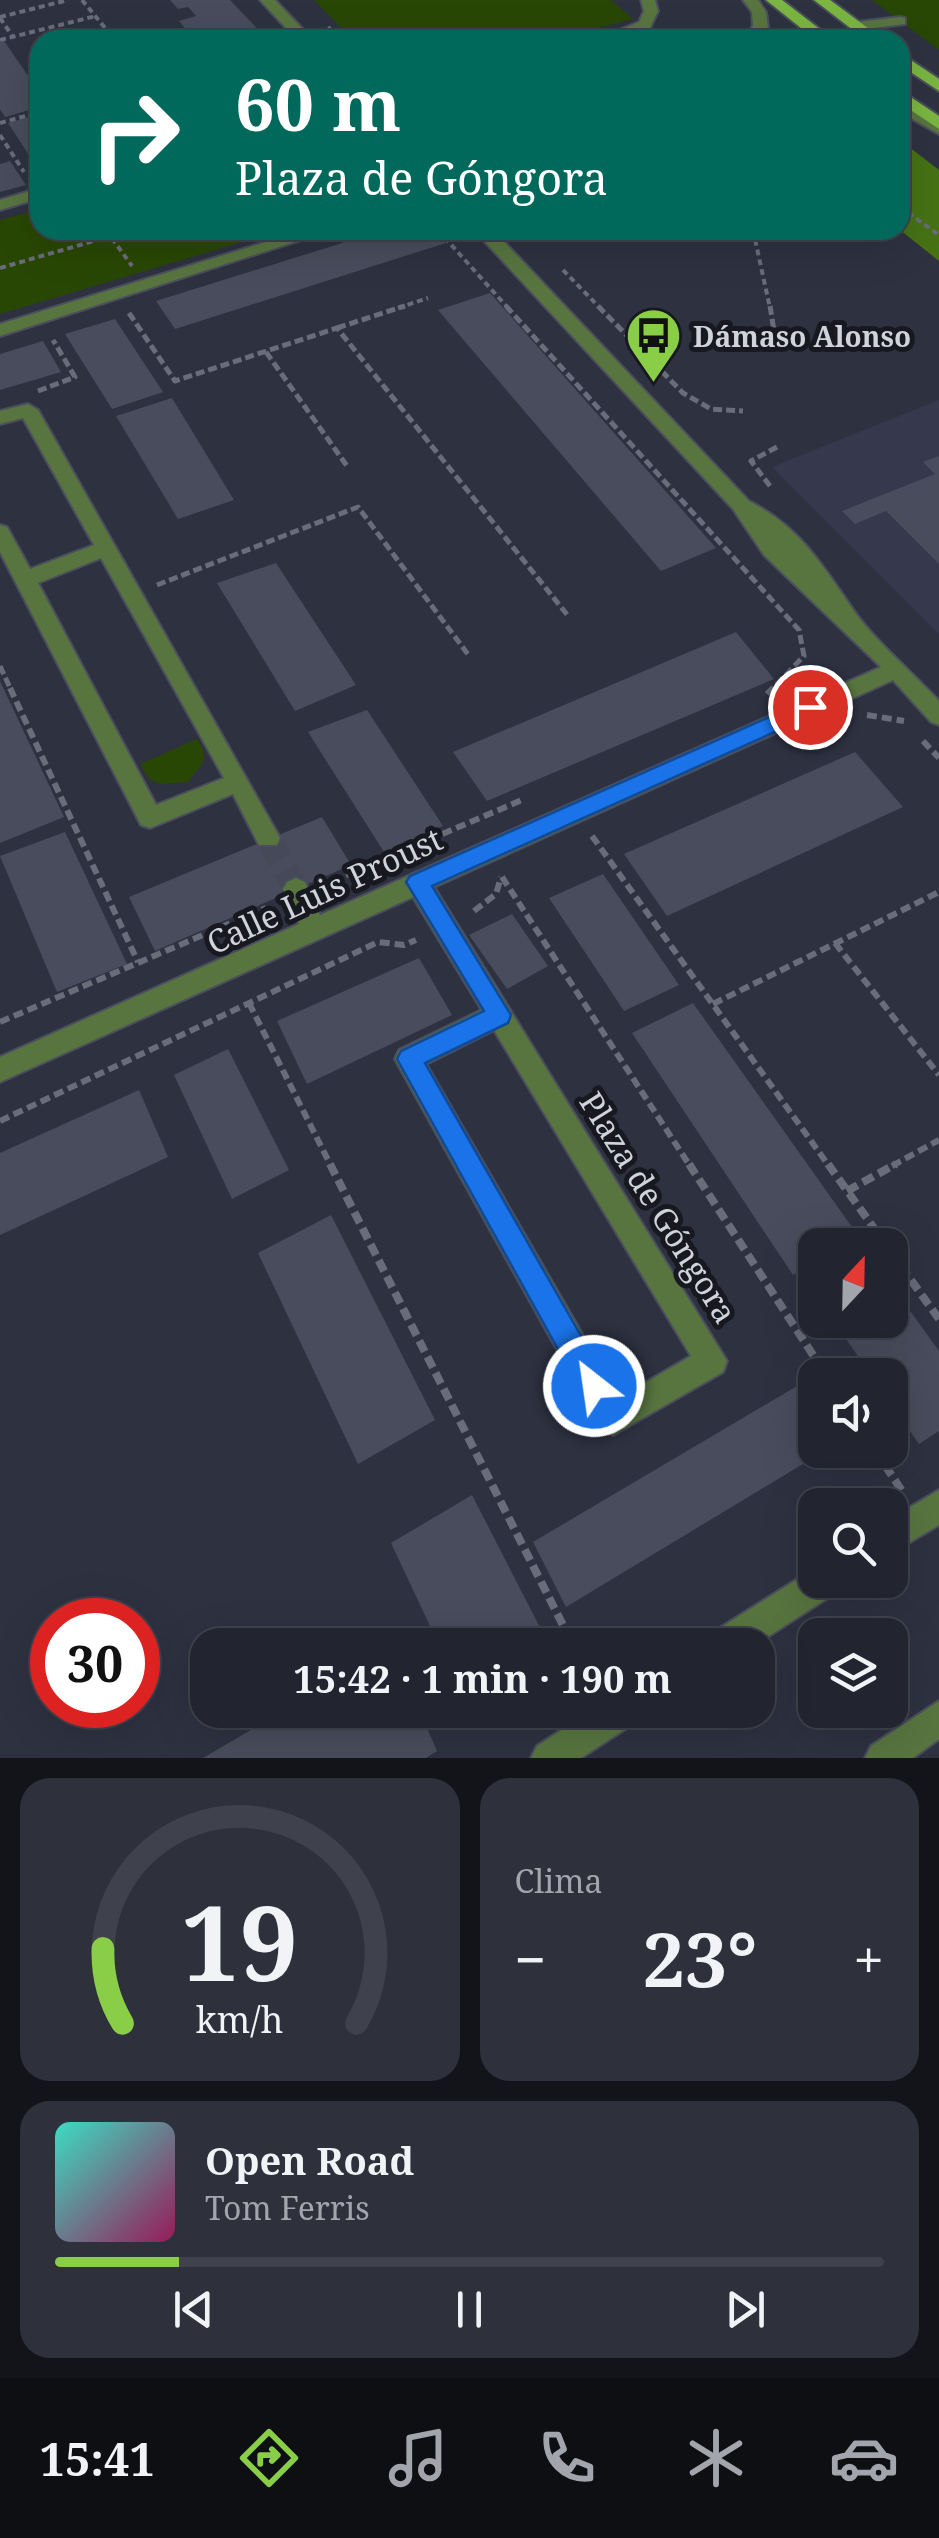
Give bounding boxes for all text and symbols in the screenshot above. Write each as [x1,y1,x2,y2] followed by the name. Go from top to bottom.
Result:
[235,56,401,152] text: 60 m
[70,70,200,200] icon: right
[235,147,608,208] text: Plaza de Góngora
[624,306,684,385] bus stop icon: Dámaso Alonso
[693,317,911,355] place label: Dámaso Alonso
[768,665,853,750] pin
[783,680,838,735] icon: arrive
[199,817,449,963] street label: Calle Luis Proust
[571,1083,747,1331] street label: Plaza de Góngora
[798,1228,908,1338] north arrow
[798,1228,908,1728] map controls
[542,1334,646,1438] position arrow
[798,1358,908,1468] button: sound
[798,1488,908,1598] button: search
[30,1598,160,1728] speed limit sign: 30
[798,1618,908,1728] button: layers
[293,1652,672,1704] text: 15:42 · 1 min · 190 m
[515,1859,603,1902] text: Clima
[181,1870,299,2011] text: 19
[642,1907,757,2009] text: 23°
[515,1921,546,1996] text: −
[853,1921,884,1996] text: +
[196,1995,284,2043] text: km/h
[205,2134,414,2186] text: Open Road
[205,2186,370,2229] text: Tom Ferris
[166,2282,221,2337] icon: previous
[442,2282,497,2337] icon: pause
[718,2282,773,2337] icon: next
[234,2423,304,2493] icon: directions
[383,2423,453,2493] icon: music
[532,2423,602,2493] icon: phone
[681,2423,751,2493] icon: climate
[829,2423,899,2493] icon: car
[39,2428,155,2489] text: 15:41

